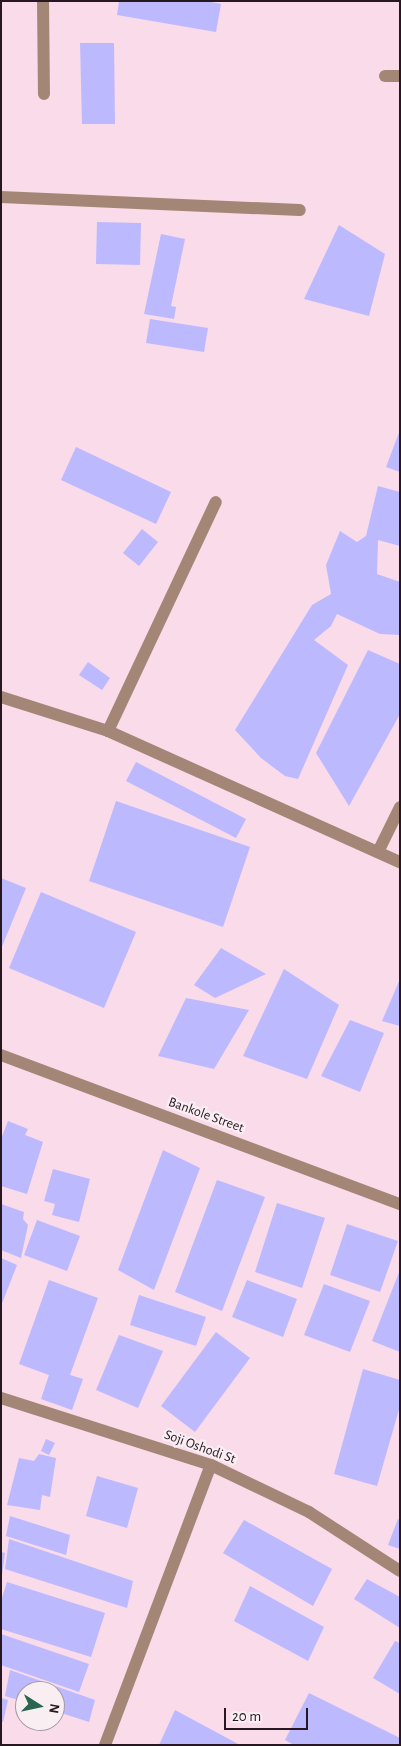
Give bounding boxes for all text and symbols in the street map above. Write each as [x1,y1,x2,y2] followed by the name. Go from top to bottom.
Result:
[166,1094,246,1136] street label: Bankole Street
[162,1426,238,1468] street label: Soji Oshodi St
[15,1681,65,1731] north arrow
[226,1698,310,1730] scale bar
[46,1702,62,1714] text: N
[232,1709,261,1724] text: 20 m

